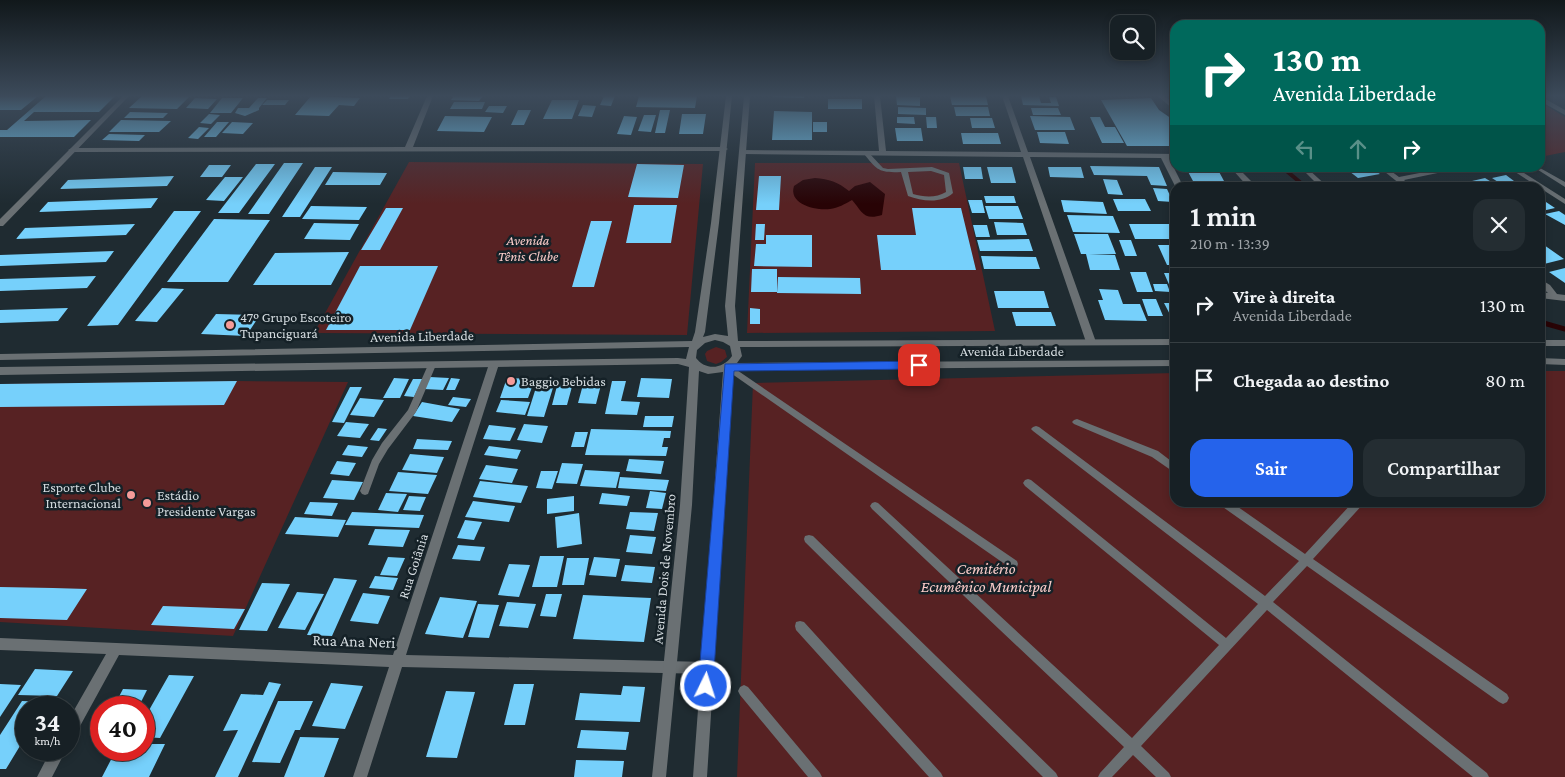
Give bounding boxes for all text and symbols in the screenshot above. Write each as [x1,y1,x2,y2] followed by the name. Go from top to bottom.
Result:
[1110,15,1155,60] map controls
[1110,15,1155,60] button: search
[1190,40,1255,105] icon: right
[1273,40,1361,79] text: 130 m
[1273,81,1436,106] text: Avenida Liberdade
[1291,135,1319,163] icon: left
[1344,135,1372,163] icon: ahead
[1397,135,1425,163] icon: right
[1190,199,1257,232] text: 1 min
[1473,199,1525,251] button: close
[498,232,559,264] park label: Avenida Tênis Clube
[1190,235,1270,252] text: 210 m · 13:39
[1233,286,1335,307] text: Vire à direita
[1190,291,1218,319] icon: right
[1480,295,1525,316] text: 130 m
[1233,307,1352,324] text: Avenida Liberdade
[240,309,352,341] place label: 47º Grupo Escoteiro Tupanciguará
[224,319,236,331] marker: 47º Grupo Escoteiro Tupanciguará
[370,327,474,345] street label: Avenida Liberdade
[960,343,1064,359] street label: Avenida Liberdade
[898,344,940,386] pin
[905,351,933,379] icon: arrive
[1190,366,1218,394] icon: arrive
[1233,370,1389,391] text: Chegada ao destino
[1485,370,1525,391] text: 80 m
[521,373,606,389] place label: Baggio Bebidas
[505,375,517,387] marker: Baggio Bebidas
[1190,439,1353,497] button: Sair
[1363,439,1525,497] button: Compartilhar
[43,479,121,511] place label: Esporte Clube Internacional
[157,487,256,519] place label: Estádio Presidente Vargas
[125,489,137,501] marker: Esporte Clube Internacional
[649,493,679,645] street label: Avenida Dois de Novembro
[141,497,153,509] marker: Estádio Presidente Vargas
[395,531,431,601] street label: Rua Goiânia
[921,560,1052,596] park label: Cemitério Ecumênico Municipal
[312,631,396,651] street label: Rua Ana Neri
[679,659,731,711] position arrow
[90,696,155,761] speed limit sign: 40
[35,709,60,736] text: 34
[35,734,60,748] text: km/h

